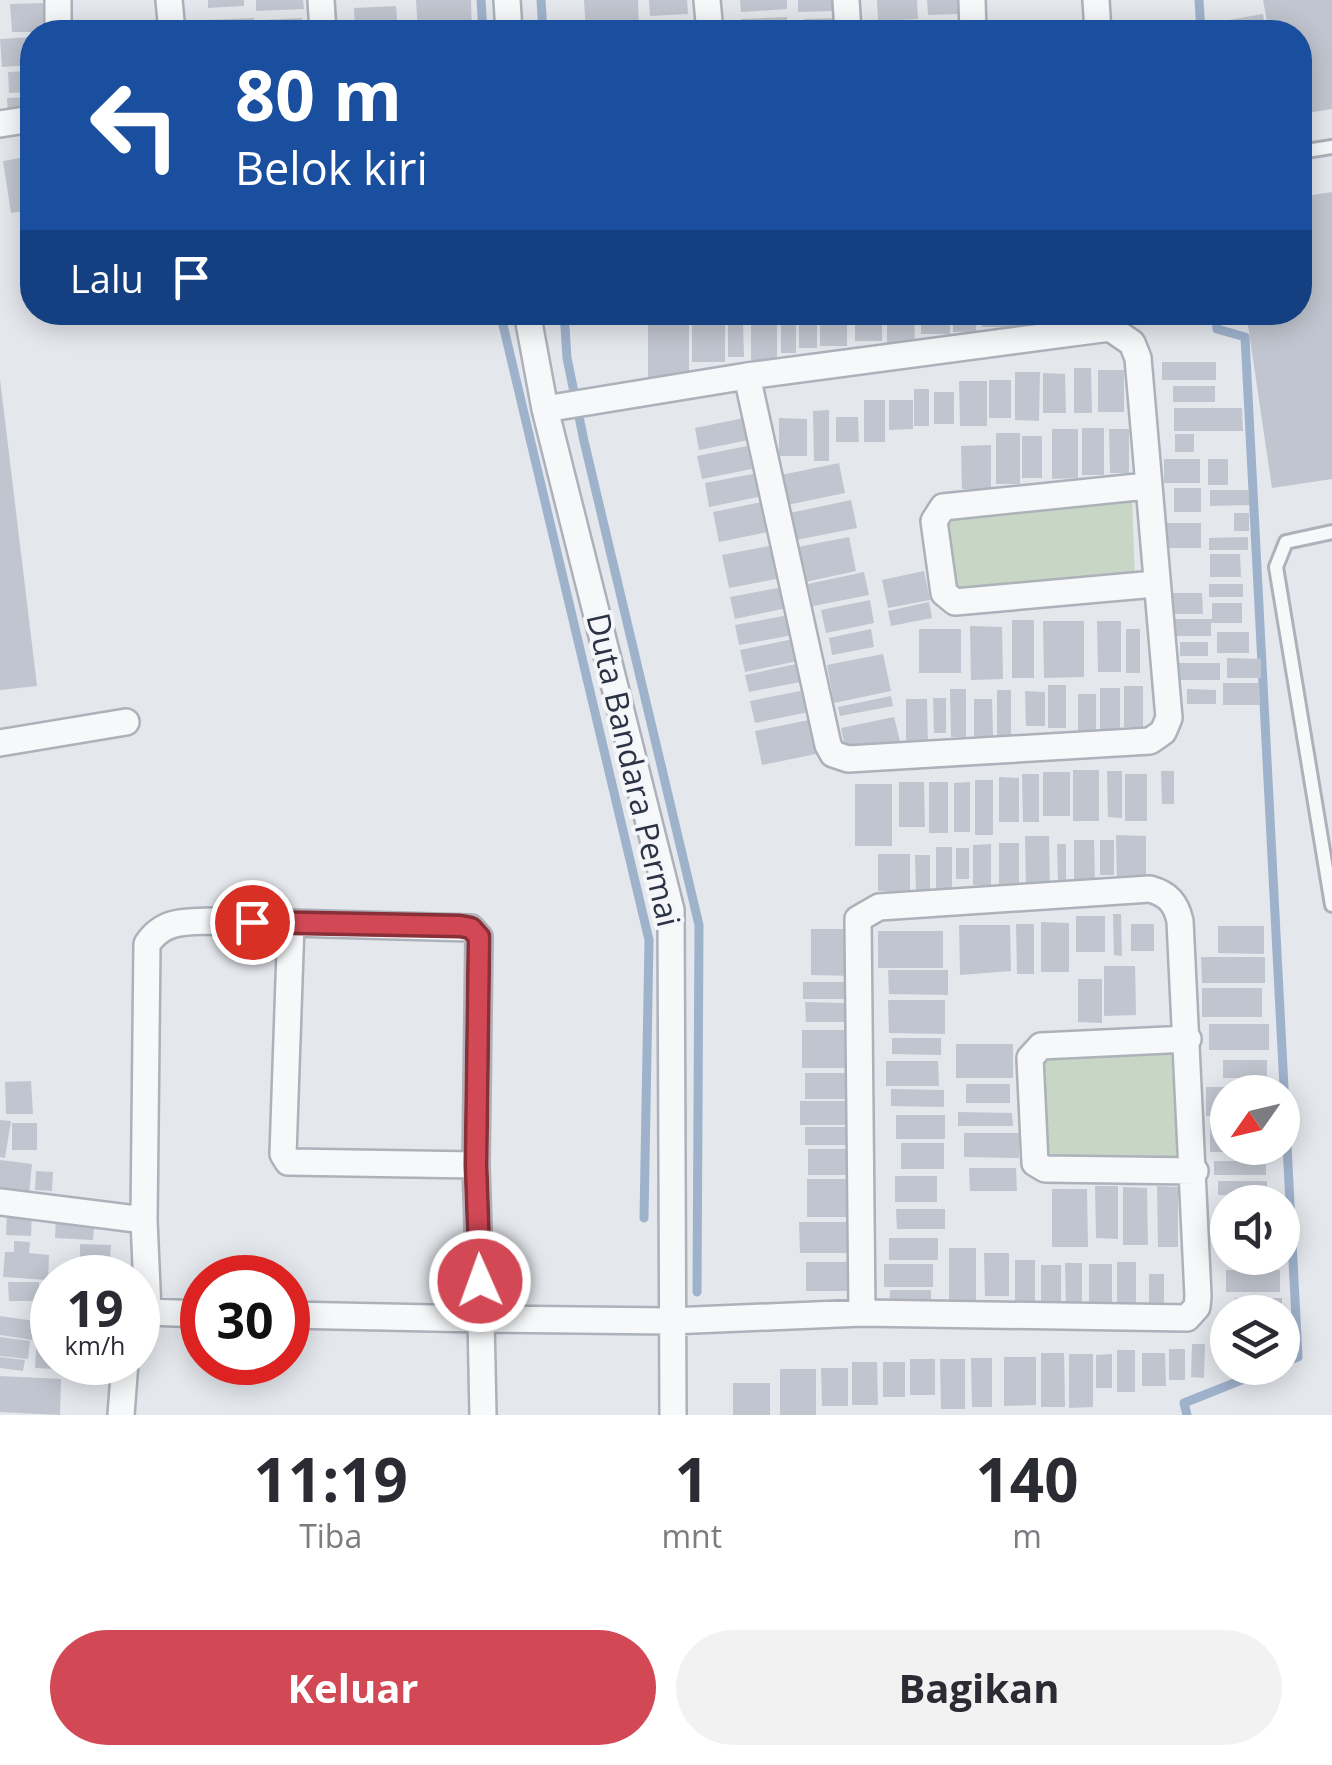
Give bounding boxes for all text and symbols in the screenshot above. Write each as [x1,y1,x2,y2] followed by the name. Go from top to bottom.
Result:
[235,46,402,142] text: 80 m
[70,60,200,190] icon: left
[235,137,428,198] text: Belok kiri
[164,250,219,305] icon: arrive
[70,252,144,304] text: Lalu
[577,609,691,931] street label: Duta Bandara Permai
[210,880,295,965] pin
[225,895,280,950] icon: arrive
[1210,1075,1300,1165] north arrow
[1210,1075,1300,1385] map controls
[1210,1185,1300,1275] button: sound
[428,1229,532,1333] position arrow
[180,1255,310,1385] speed limit sign: 30
[66,1274,124,1342] text: 19
[1210,1295,1300,1385] button: layers
[65,1328,125,1362] text: km/h
[254,1438,408,1520] text: 11:19
[675,1438,709,1520] text: 1
[976,1438,1078,1520] text: 140
[299,1514,362,1557] text: Tiba
[661,1514,722,1557] text: mnt
[1012,1514,1042,1557] text: m
[50,1630,656,1745] button: Keluar
[676,1630,1282,1745] button: Bagikan

